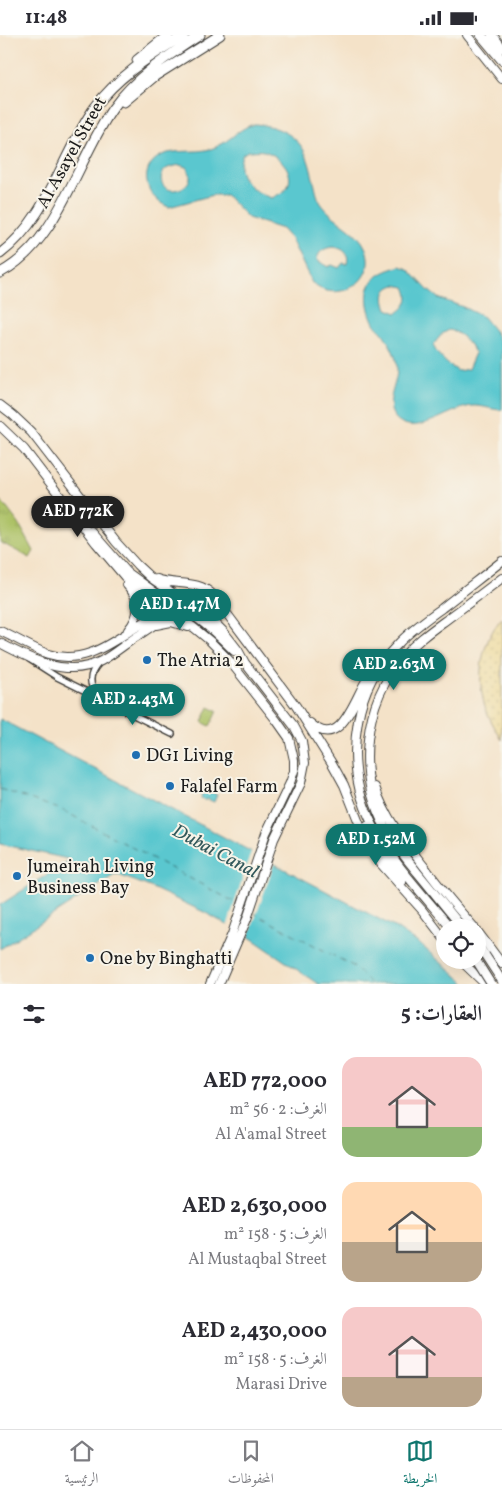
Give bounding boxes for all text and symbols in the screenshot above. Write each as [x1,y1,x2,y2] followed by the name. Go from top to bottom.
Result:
[25,5,67,31] text: 11:48
[31,92,113,213] street label: Al Asayel Street
[26,495,130,538] pin: AED 772K
[42,501,114,523] text: AED 772K
[123,589,237,631] pin: AED 1.47M
[140,594,220,616] text: AED 1.47M
[157,649,244,674] place label: The Atria 2
[337,649,451,691] pin: AED 2.63M
[141,654,153,666] marker: The Atria 2
[353,654,435,676] text: AED 2.63M
[76,683,190,726] pin: AED 2.43M
[92,689,174,711] text: AED 2.43M
[146,744,233,769] place label: DG1 Living
[130,749,142,761] marker: DG1 Living
[180,775,278,800] place label: Falafel Farm
[164,780,176,792] marker: Falafel Farm
[168,818,263,885] water label: Dubai Canal
[319,823,433,866] pin: AED 1.52M
[337,829,415,851] text: AED 1.52M
[27,855,154,901] place label: Jumeirah Living Business Bay
[11,870,23,882] marker: Jumeirah Living Business Bay
[436,919,486,969] map controls
[436,919,486,969] button: locate
[100,947,232,972] place label: One by Binghatti
[84,952,96,964] marker: One by Binghatti
[20,1000,48,1028] icon: filters
[401,1000,482,1029] text: العقارات: 5
[203,1067,327,1096] text: AED 772,000
[382,1077,442,1137] icon: home
[229,1099,327,1121] text: الغرف: 2 · 56 m²
[215,1124,327,1146] text: Al A'amal Street
[182,1192,327,1221] text: AED 2,630,000
[382,1202,442,1262] icon: home
[224,1224,327,1246] text: الغرف: 5 · 158 m²
[188,1249,327,1271] text: Al Mustaqbal Street
[182,1317,327,1346] text: AED 2,430,000
[382,1327,442,1387] icon: home
[224,1349,327,1371] text: الغرف: 5 · 158 m²
[236,1374,327,1396] text: Marasi Drive
[65,1437,98,1492] tab: الرئيسية
[228,1437,274,1492] tab: المحفوظات
[403,1437,437,1492] tab: الخريطة

